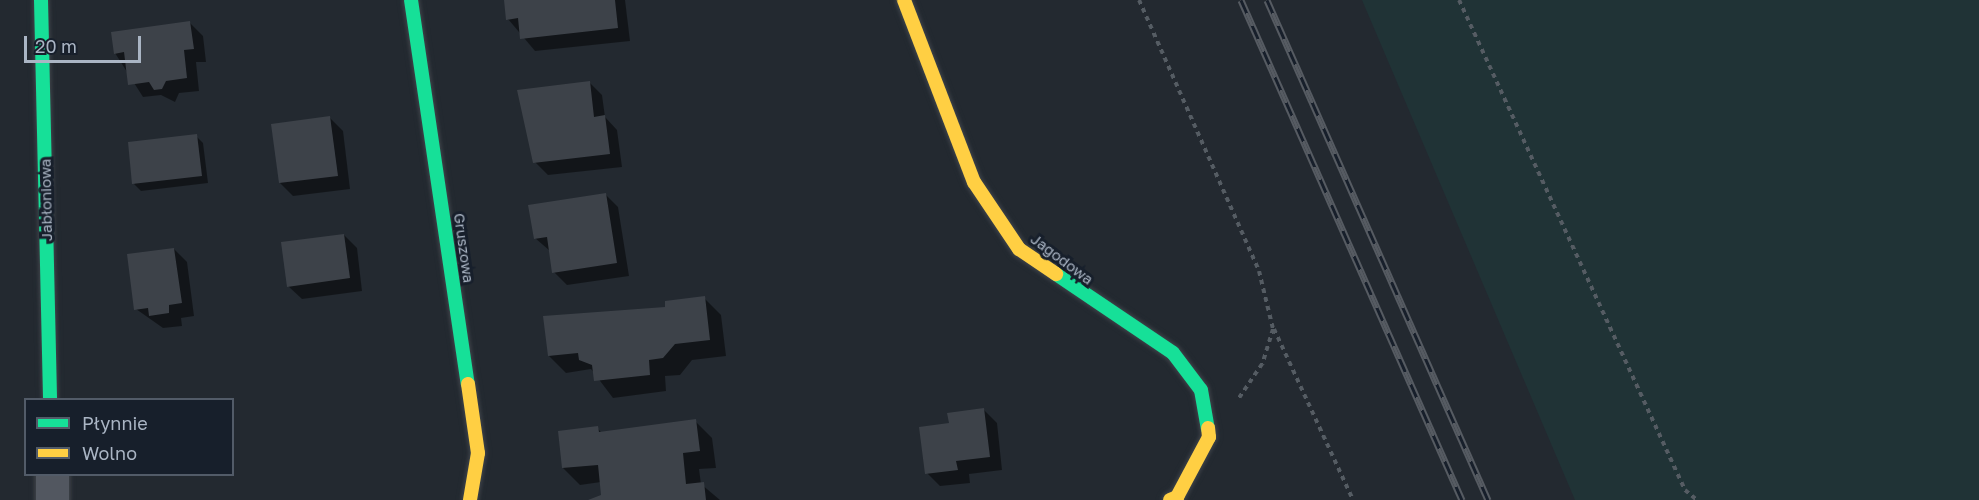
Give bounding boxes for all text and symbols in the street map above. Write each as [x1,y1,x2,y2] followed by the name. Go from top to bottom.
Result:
[27,24,144,62] scale bar
[35,35,77,57] text: 20 m
[36,159,56,241] street label: Jabłoniowa
[450,212,478,284] street label: Gruszowa
[1027,230,1097,288] street label: Jagodowa
[24,398,234,476] legend
[82,412,148,434] text: Płynnie
[82,442,137,464] text: Wolno

